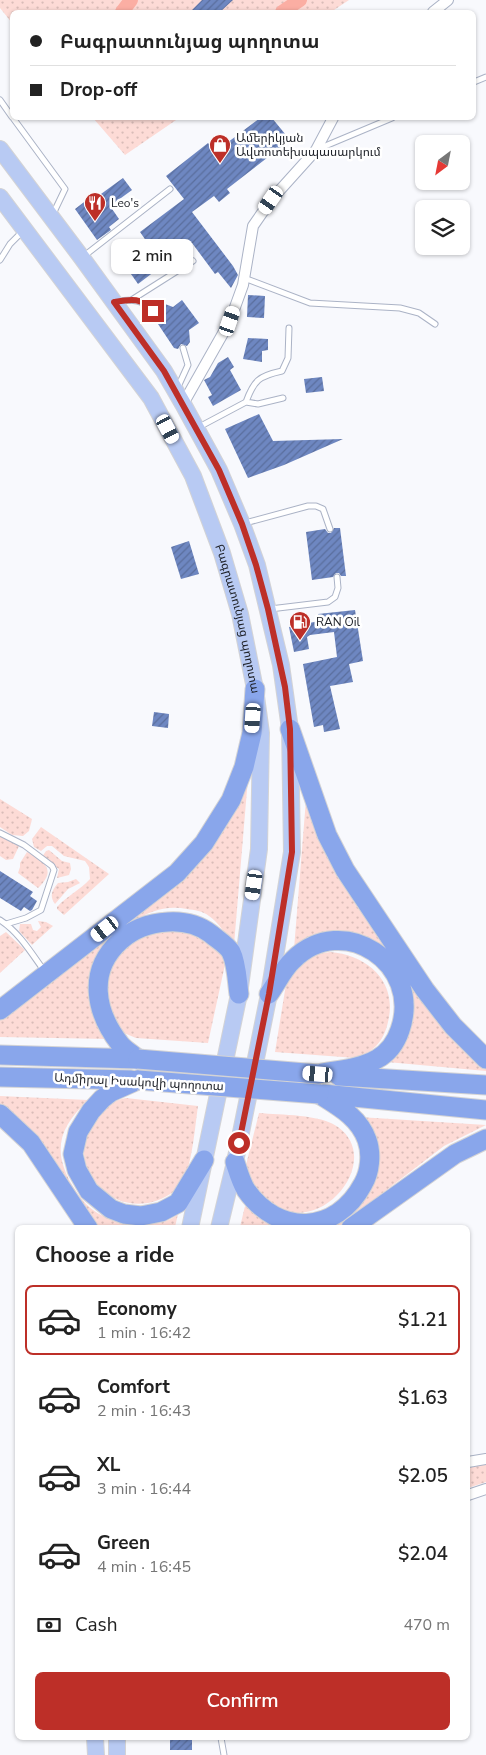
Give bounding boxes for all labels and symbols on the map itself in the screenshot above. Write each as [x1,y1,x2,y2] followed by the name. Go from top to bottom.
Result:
[236,130,381,160] place label: Ամերիկյան Ավտոտեխսպասարկում
[208,133,232,164] shop icon: Ամերիկյան Ավտոտեխսպասարկում
[415,135,470,190] north arrow
[256,183,285,217] car
[83,191,107,222] restaurant icon: Leo's
[111,195,139,211] place label: Leo's
[112,238,194,274] callout: 2 min
[142,300,164,322] route end
[218,304,241,338] car
[154,412,181,446] car
[211,542,264,695] street label: Բագրատունյաց պողոտա
[288,610,312,641] fuel station icon: RAN Oil
[316,614,361,630] place label: RAN Oil
[244,703,261,733] car
[244,869,263,901] car
[88,914,121,944] car
[302,1065,333,1083] car
[54,1070,224,1094] street label: Ադմիրալ Իսակովի պողոտա
[228,1132,250,1154] route start

